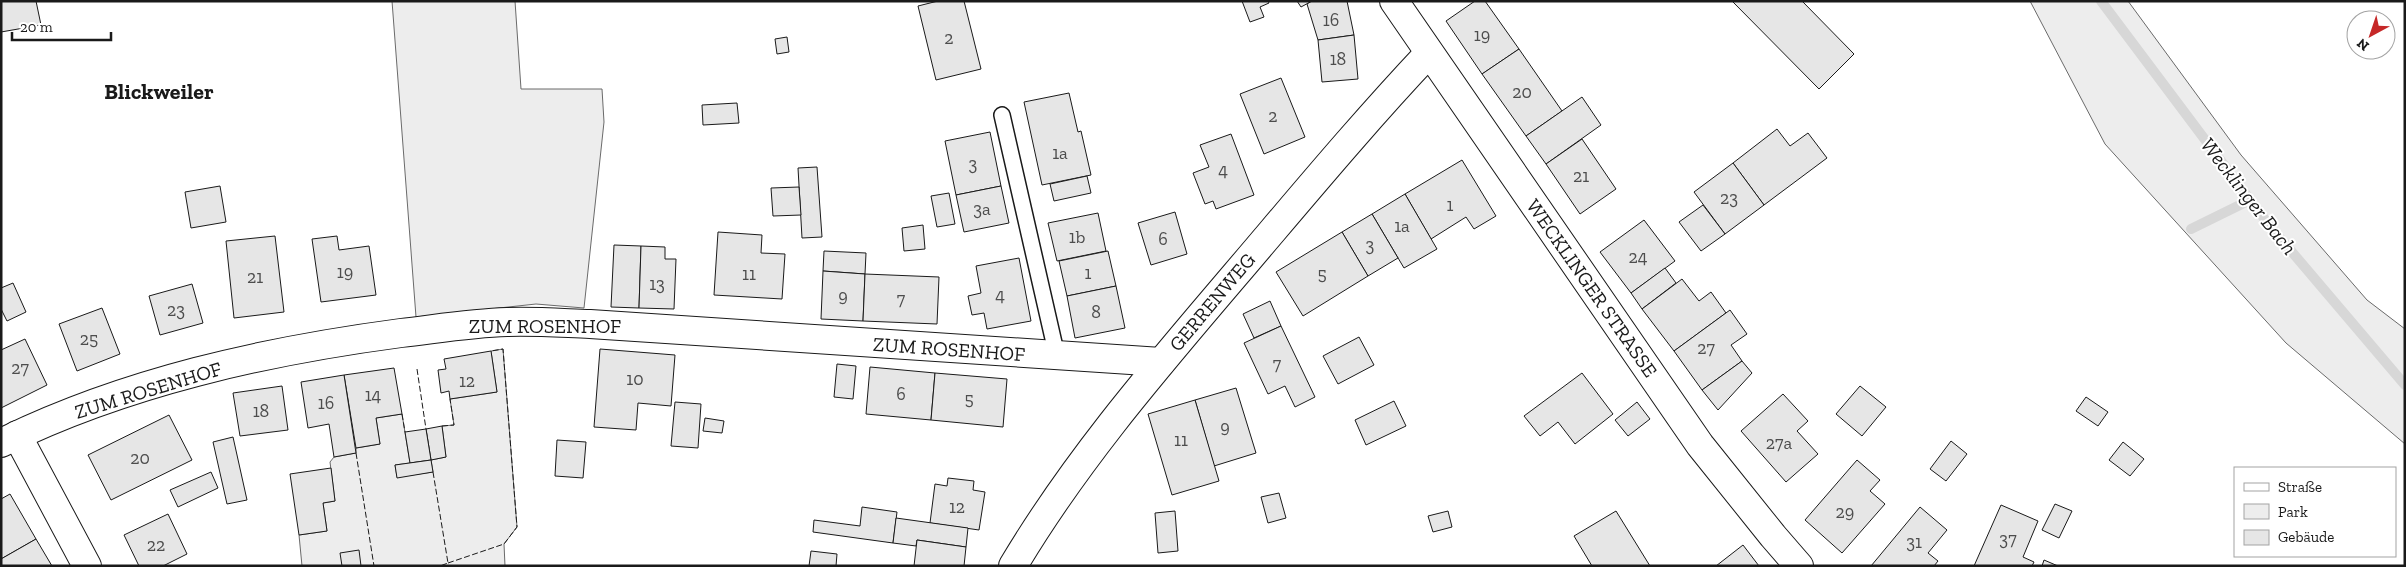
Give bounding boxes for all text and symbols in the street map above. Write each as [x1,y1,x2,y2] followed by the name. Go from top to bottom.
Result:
[1323,9,1339,31] house number: 16
[12,10,111,42] scale bar
[2346,10,2396,60] north arrow
[20,18,53,36] text: 20 m
[1474,24,1490,46] house number: 19
[944,27,954,49] house number: 2
[2353,34,2373,55] text: N
[1330,48,1346,70] house number: 18
[104,78,214,105] district label: Blickweiler
[1512,81,1532,103] house number: 20
[1268,105,1278,127] house number: 2
[2196,132,2302,260] water label: Wecklinger Bach
[1052,142,1068,164] house number: 1a
[969,153,978,175] house number: 3
[1218,159,1228,181] house number: 4
[1573,165,1589,187] house number: 21
[1720,187,1738,209] house number: 23
[1447,194,1454,216] house number: 1
[1521,194,1663,382] street label: WECKLINGER STRASSE
[973,198,991,220] house number: 3a
[1394,215,1410,237] house number: 1a
[1069,226,1085,248] house number: 1b
[1158,228,1168,250] house number: 6
[1366,234,1375,256] house number: 3
[1629,246,1648,268] house number: 24
[1164,248,1260,356] street label: GERRENWEG
[337,261,353,283] house number: 19
[1085,262,1092,284] house number: 1
[742,263,756,285] house number: 11
[1317,263,1327,285] house number: 5
[247,266,263,288] house number: 21
[649,273,665,295] house number: 13
[995,284,1005,306] house number: 4
[838,285,848,307] house number: 9
[897,288,906,310] house number: 7
[167,299,185,321] house number: 23
[1091,301,1101,323] house number: 8
[469,314,621,338] street label: ZUM ROSENHOF
[80,328,98,350] house number: 25
[872,332,1026,366] street label: ZUM ROSENHOF
[1697,337,1715,359] house number: 27
[1273,353,1282,375] house number: 7
[72,356,224,424] street label: ZUM ROSENHOF
[11,357,29,379] house number: 27
[626,368,644,390] house number: 10
[459,370,475,392] house number: 12
[896,383,906,405] house number: 6
[365,384,382,406] house number: 14
[964,388,974,410] house number: 5
[318,392,334,414] house number: 16
[253,400,269,422] house number: 18
[1220,416,1230,438] house number: 9
[1174,429,1188,451] house number: 11
[1766,432,1793,454] house number: 27a
[130,447,150,469] house number: 20
[2234,467,2396,557] legend
[2278,478,2322,496] text: Straße
[949,496,965,518] house number: 12
[1836,501,1854,523] house number: 29
[2278,503,2308,521] text: Park
[1999,528,2017,550] house number: 37
[2278,528,2334,546] text: Gebäude
[1906,531,1922,553] house number: 31
[147,534,165,556] house number: 22

